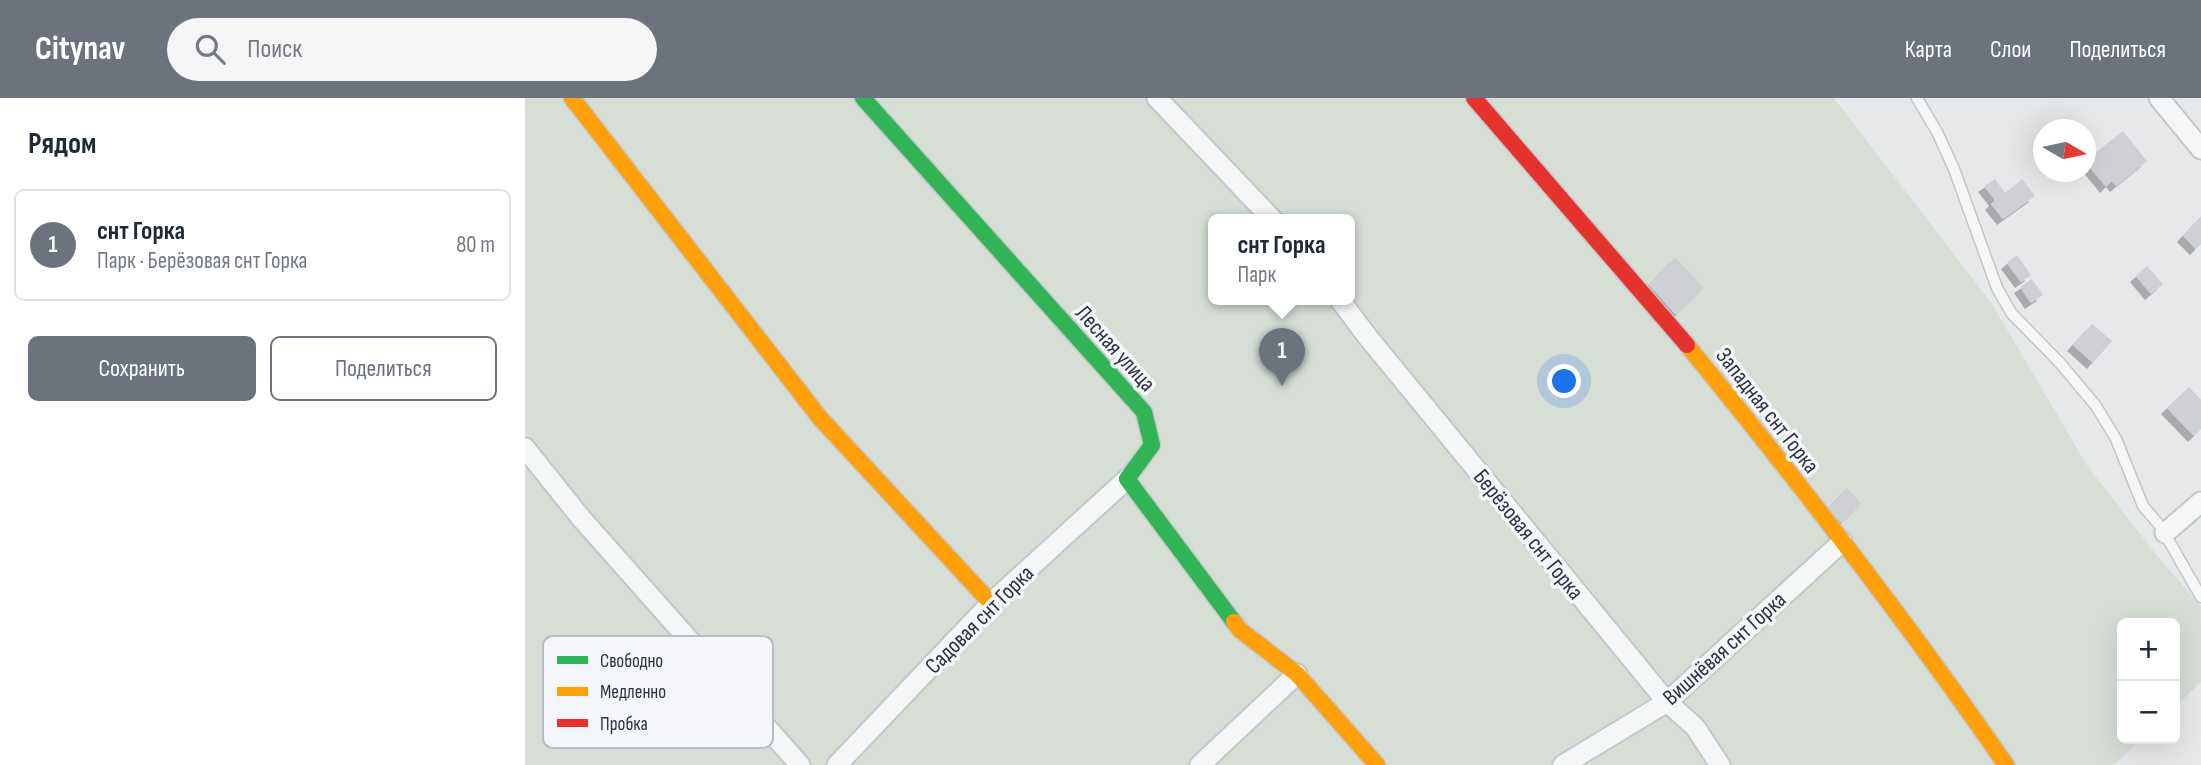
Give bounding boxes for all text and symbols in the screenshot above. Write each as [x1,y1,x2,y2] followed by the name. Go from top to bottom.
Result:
[167,18,657,81] search box
[35,29,125,69] text: Citynav
[191,30,229,68] icon: search
[247,34,302,65] text: Поиск
[1905,35,1952,64] text: Карта
[1990,35,2031,64] text: Слои
[2069,35,2166,64] text: Поделиться
[2033,119,2096,182] north arrow
[28,126,96,162] text: Рядом
[1208,214,1355,305] popup
[97,216,185,247] text: снт Горка
[1237,230,1326,261] text: снт Горка
[48,231,58,259] text: 1
[456,231,495,259] text: 80 m
[97,247,307,275] text: Парк · Берёзовая снт Горка
[1237,261,1276,289] text: Парк
[1069,300,1161,398] street label: Лесная улица
[1259,328,1305,386] pin: 1
[28,336,256,401] button: Сохранить
[270,336,497,401] button: Поделиться
[1710,342,1825,479] street label: Западная снт Горка
[1547,364,1581,398] your location
[1467,464,1589,606] street label: Берёзовая снт Горка
[920,560,1040,680] street label: Садовая снт Горка
[1657,586,1792,711] street label: Вишнёвая снт Горка
[2117,618,2180,744] map controls
[2117,618,2180,681] button: +
[543,636,773,748] legend
[600,650,663,673] text: Свободно
[600,681,666,704] text: Медленно
[2117,681,2180,744] button: −
[600,713,648,736] text: Пробка

